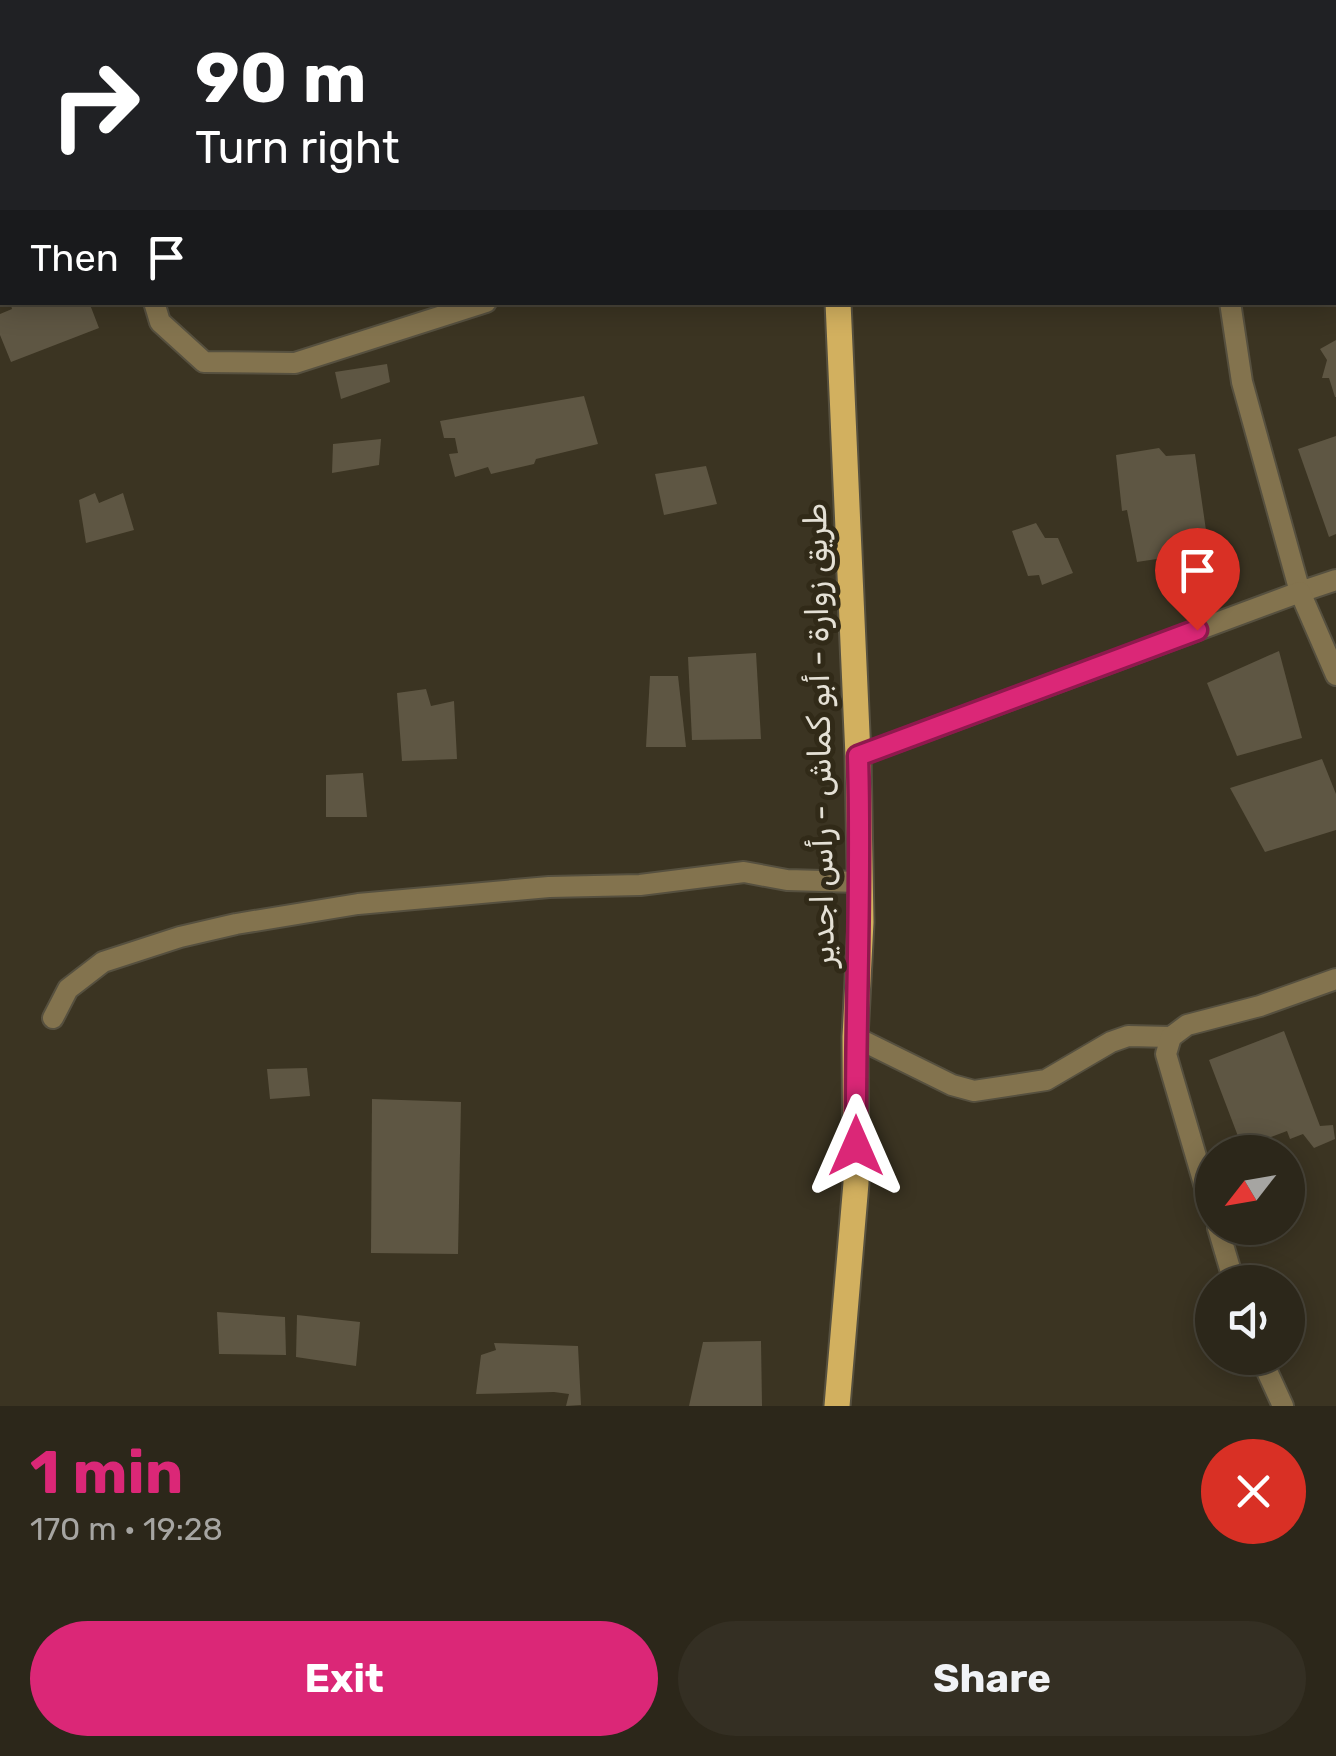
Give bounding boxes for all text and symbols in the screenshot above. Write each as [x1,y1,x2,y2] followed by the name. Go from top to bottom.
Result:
[195,37,367,120] text: 90 m
[30,40,160,170] icon: right
[195,121,399,174] text: Turn right
[139,230,194,285] icon: arrive
[30,235,119,281] text: Then
[796,503,842,969] street label: طريق زوارة - أبو كماش - رأس اجدير
[1155,528,1240,631] pin
[1170,543,1225,598] icon: arrive
[804,1094,908,1198] position arrow
[1195,1135,1305,1245] north arrow
[1195,1135,1305,1375] map controls
[1195,1265,1305,1375] button: sound
[30,1437,183,1508] text: 1 min
[1201,1439,1306,1544] button: close
[30,1510,223,1548] text: 170 m · 19:28
[30,1621,658,1736] button: Exit
[678,1621,1306,1736] button: Share

